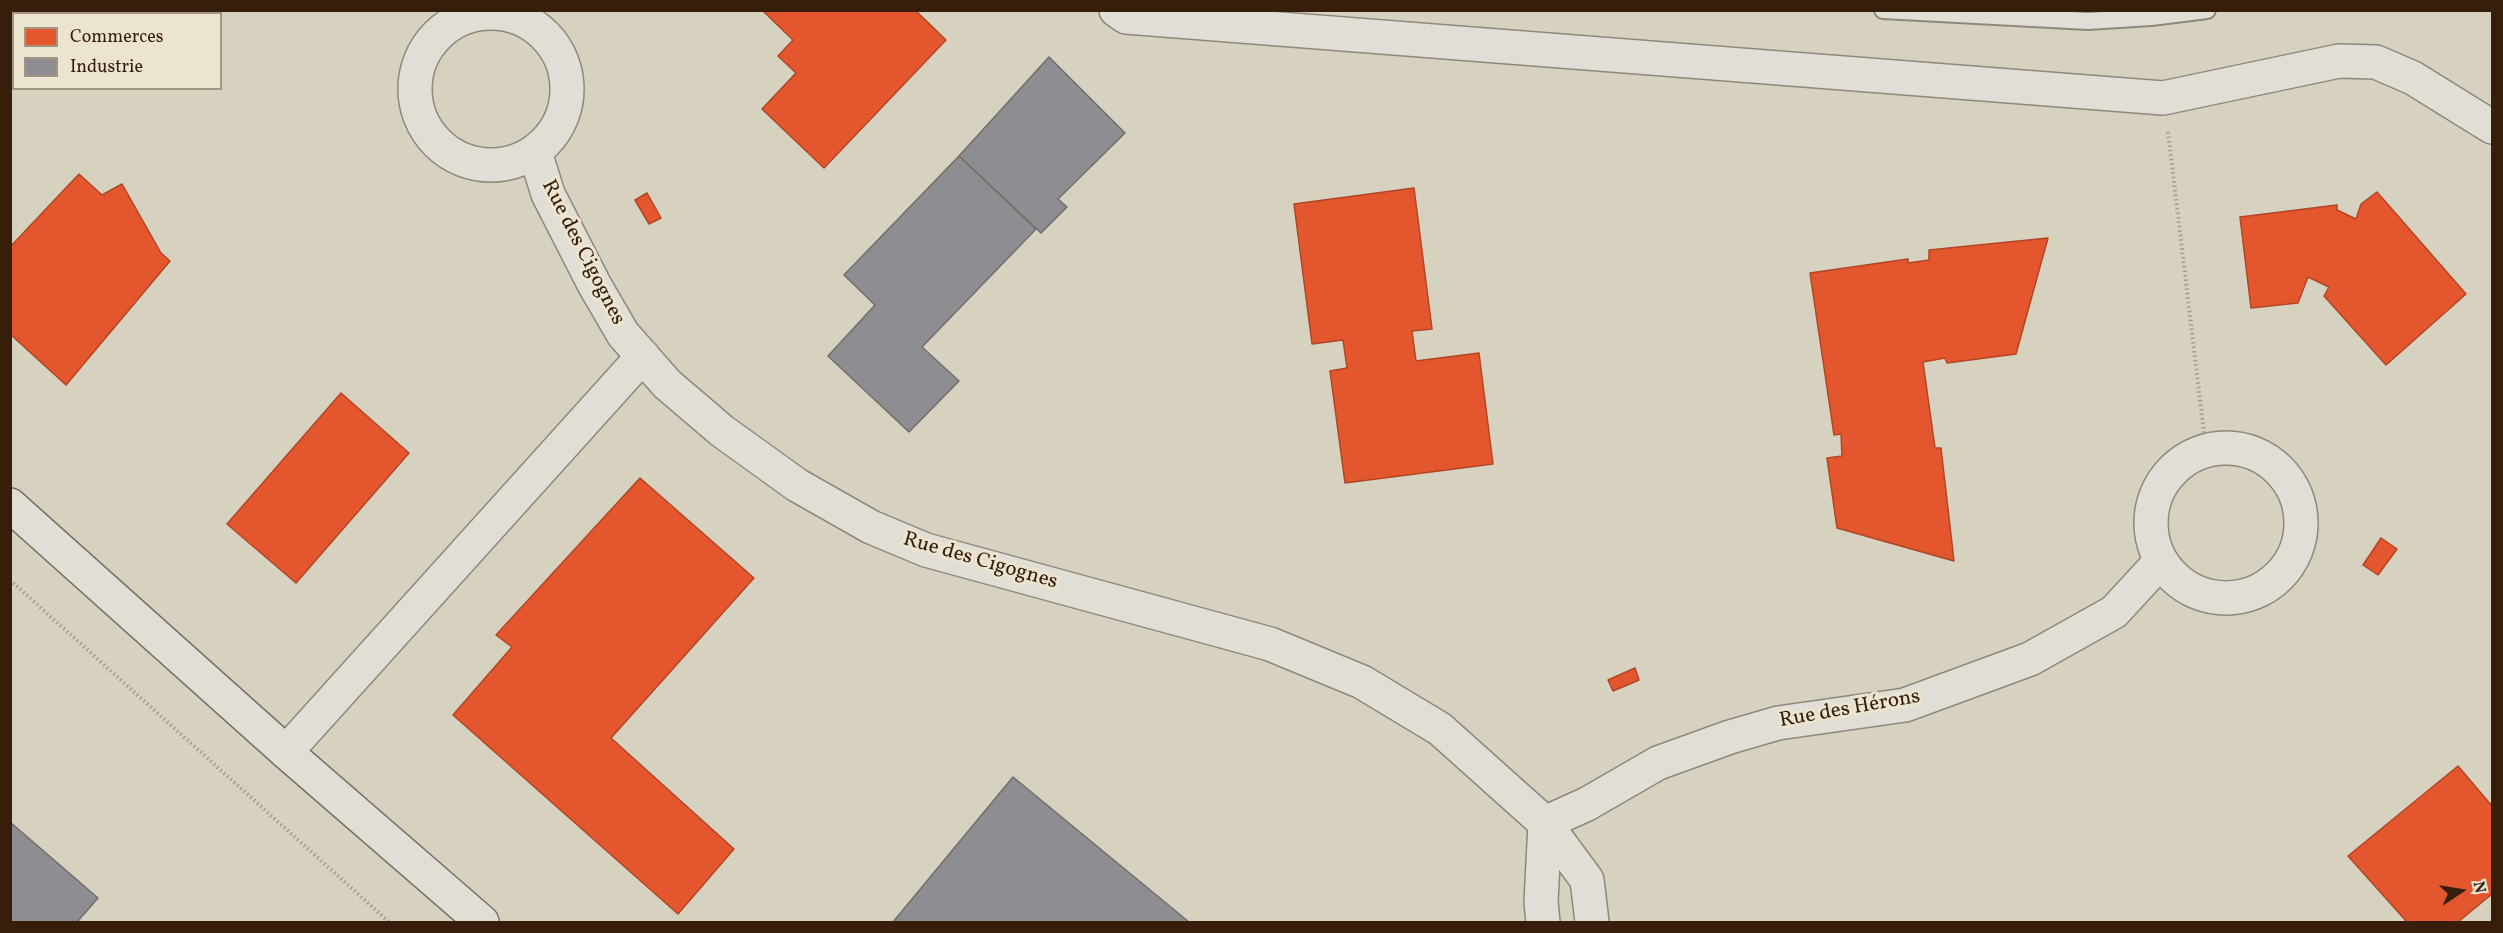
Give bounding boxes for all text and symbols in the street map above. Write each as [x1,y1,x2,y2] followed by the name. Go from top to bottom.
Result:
[12,12,222,90] legend
[70,25,164,50] text: Commerces
[70,55,143,80] text: Industrie
[535,176,629,330] street label: Rue des Cigognes
[900,528,1060,596] street label: Rue des Cigognes
[1778,685,1922,735] street label: Rue des Hérons
[2431,861,2491,921] north arrow
[2467,879,2491,895] text: N

